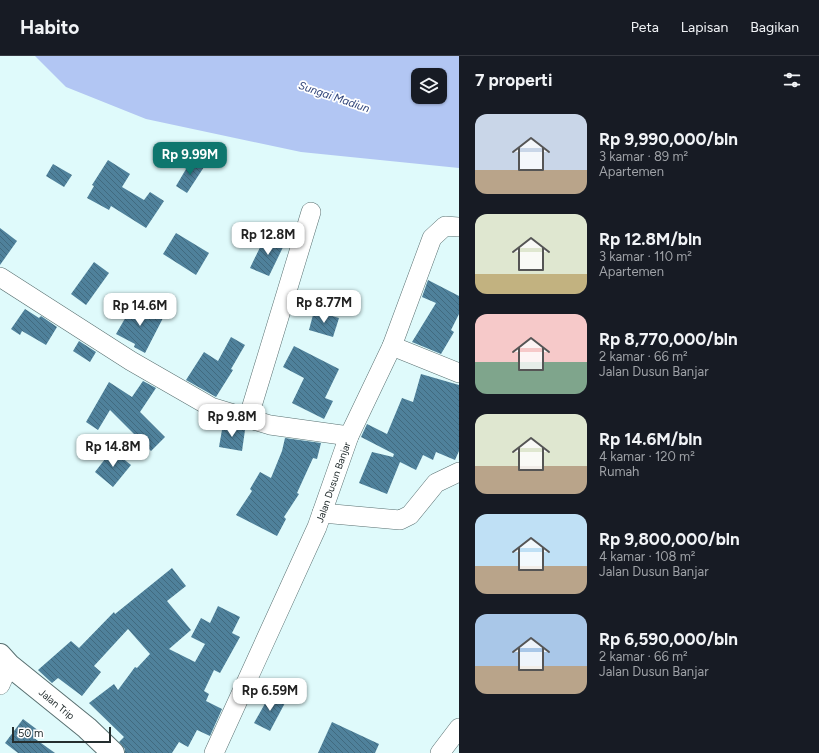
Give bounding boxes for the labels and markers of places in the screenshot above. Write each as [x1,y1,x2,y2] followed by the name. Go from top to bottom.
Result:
[149,142,231,176] pin: Rp 9.99M
[227,222,309,256] pin: Rp 12.8M
[283,290,365,324] pin: Rp 8.77M
[99,293,181,327] pin: Rp 14.6M
[195,404,269,438] pin: Rp 9.8M
[72,434,154,468] pin: Rp 14.8M
[229,678,311,712] pin: Rp 6.59M

